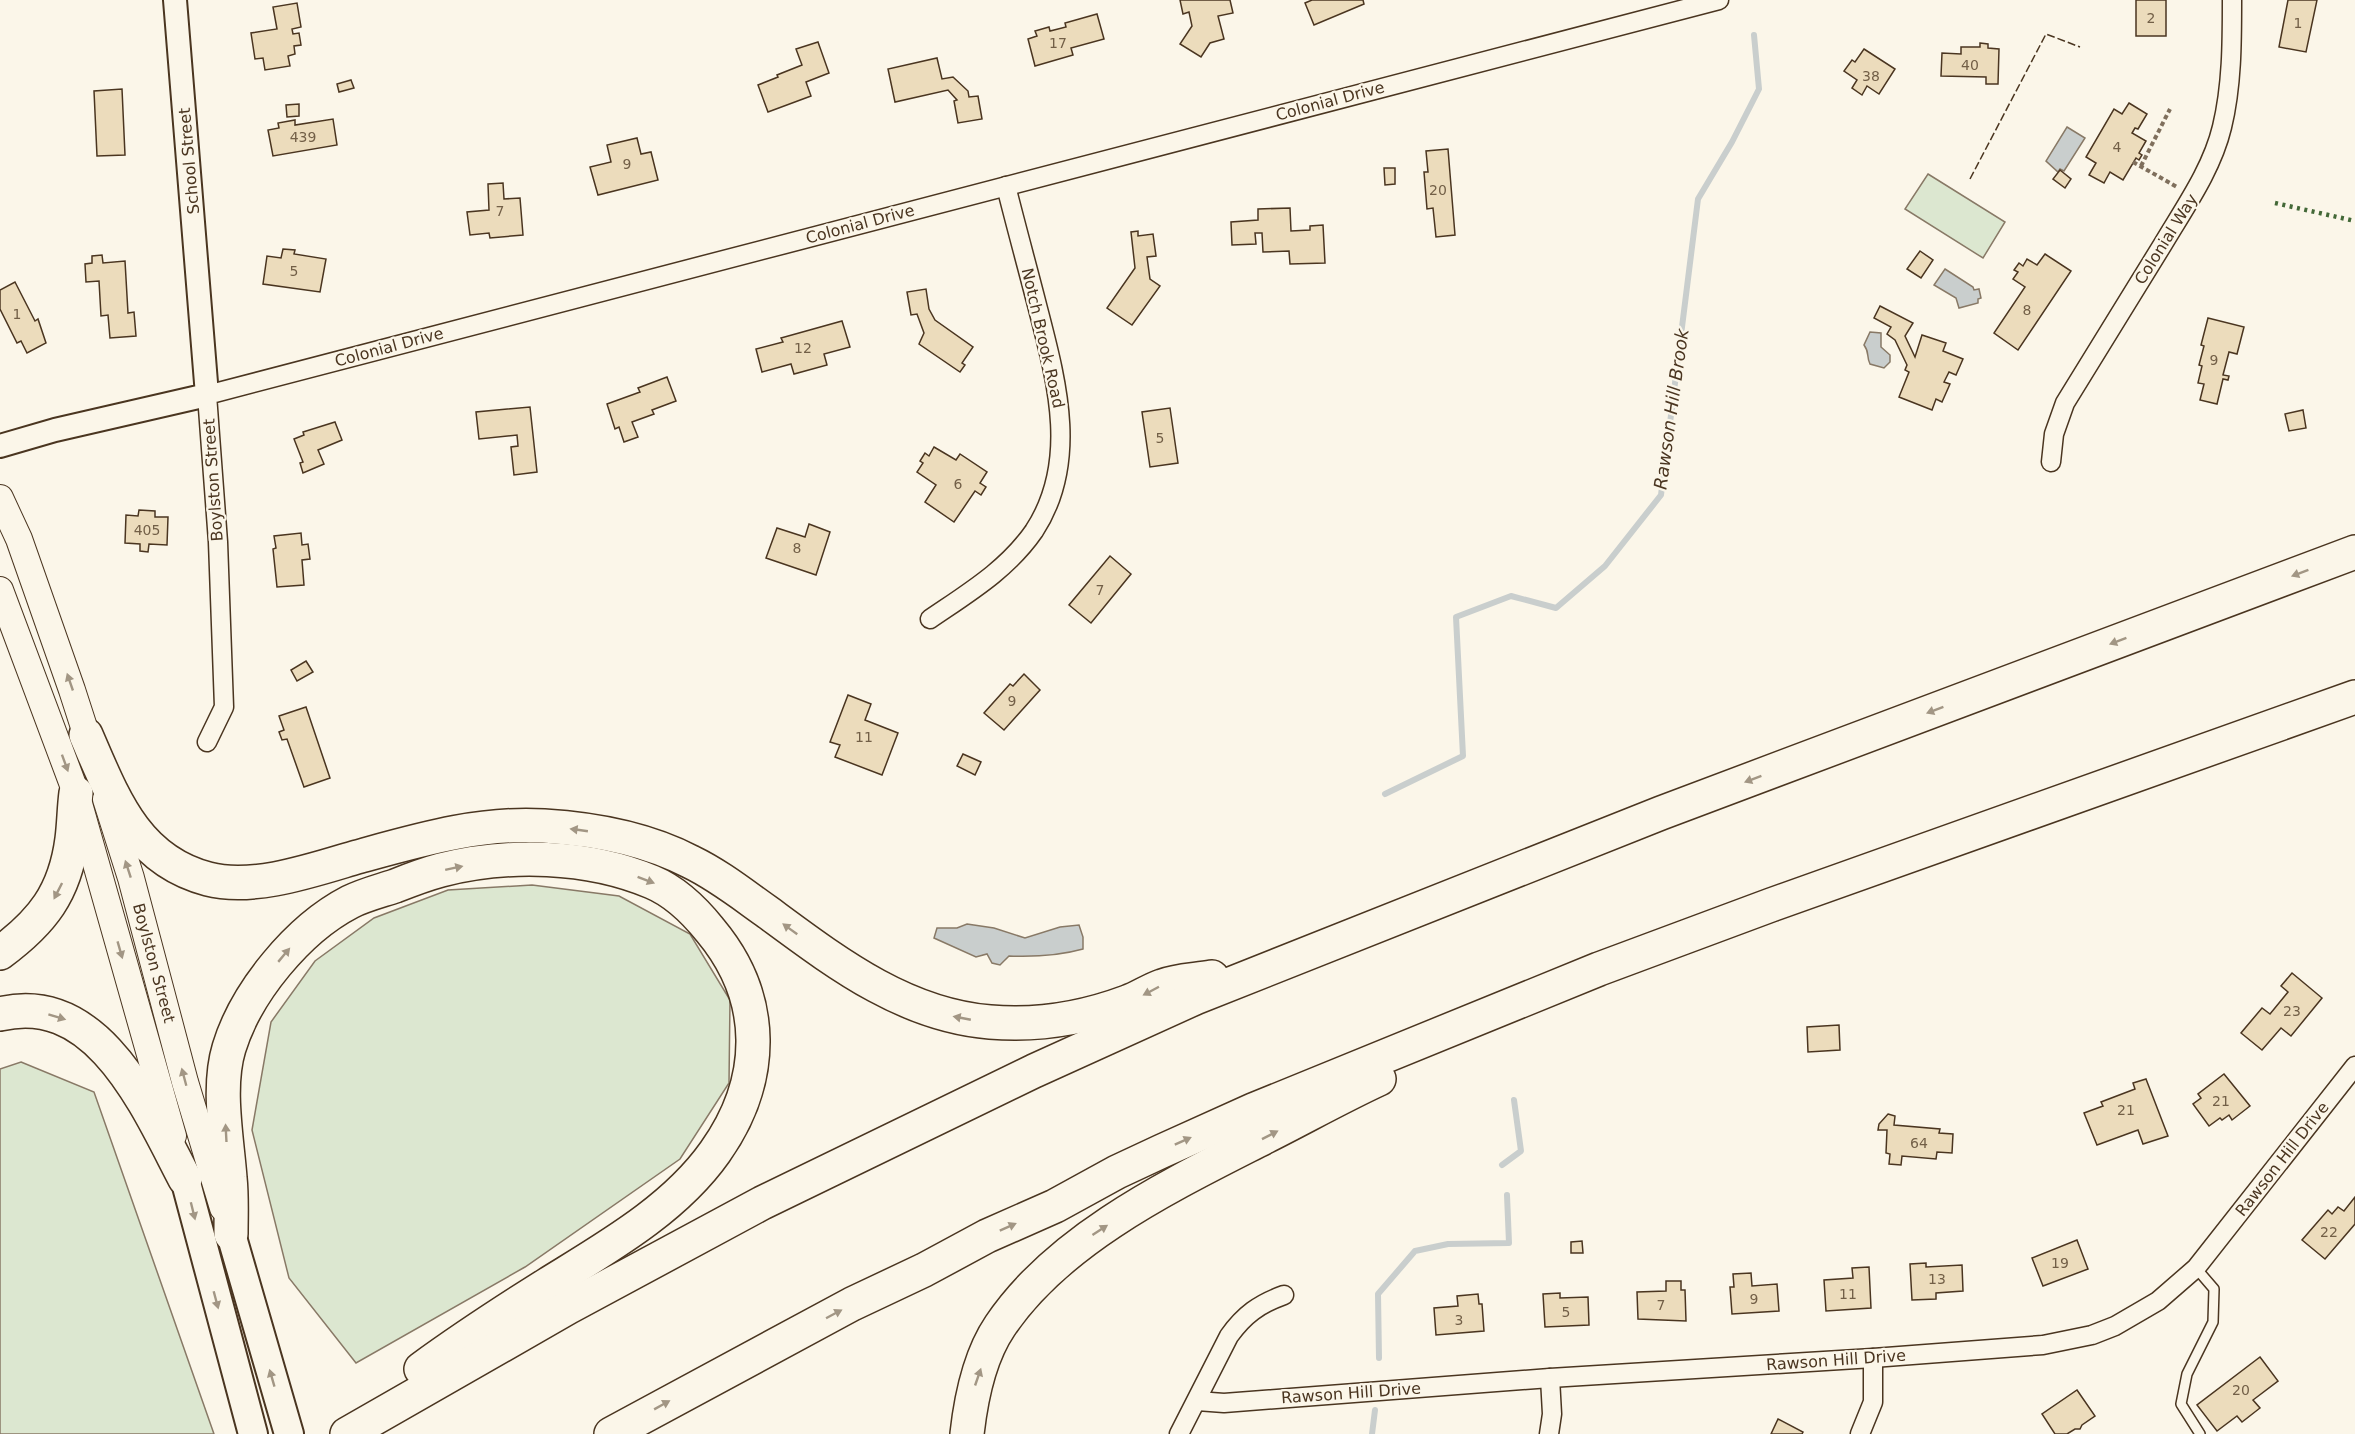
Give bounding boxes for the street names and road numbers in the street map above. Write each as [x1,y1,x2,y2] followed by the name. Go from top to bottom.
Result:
[1274,77,1386,125] street label: Colonial Drive
[175,107,203,215] street label: School Street
[2131,190,2201,288] street label: Colonial Way
[804,200,916,248] street label: Colonial Drive
[1018,266,1068,410] street label: Notch Brook Road
[333,323,445,371] street label: Colonial Drive
[199,418,227,542] street label: Boylston Street
[129,901,179,1025] street label: Boylston Street
[2231,1098,2333,1220] street label: Rawson Hill Drive
[1765,1346,1907,1374] street label: Rawson Hill Drive
[1280,1379,1422,1407] street label: Rawson Hill Drive

